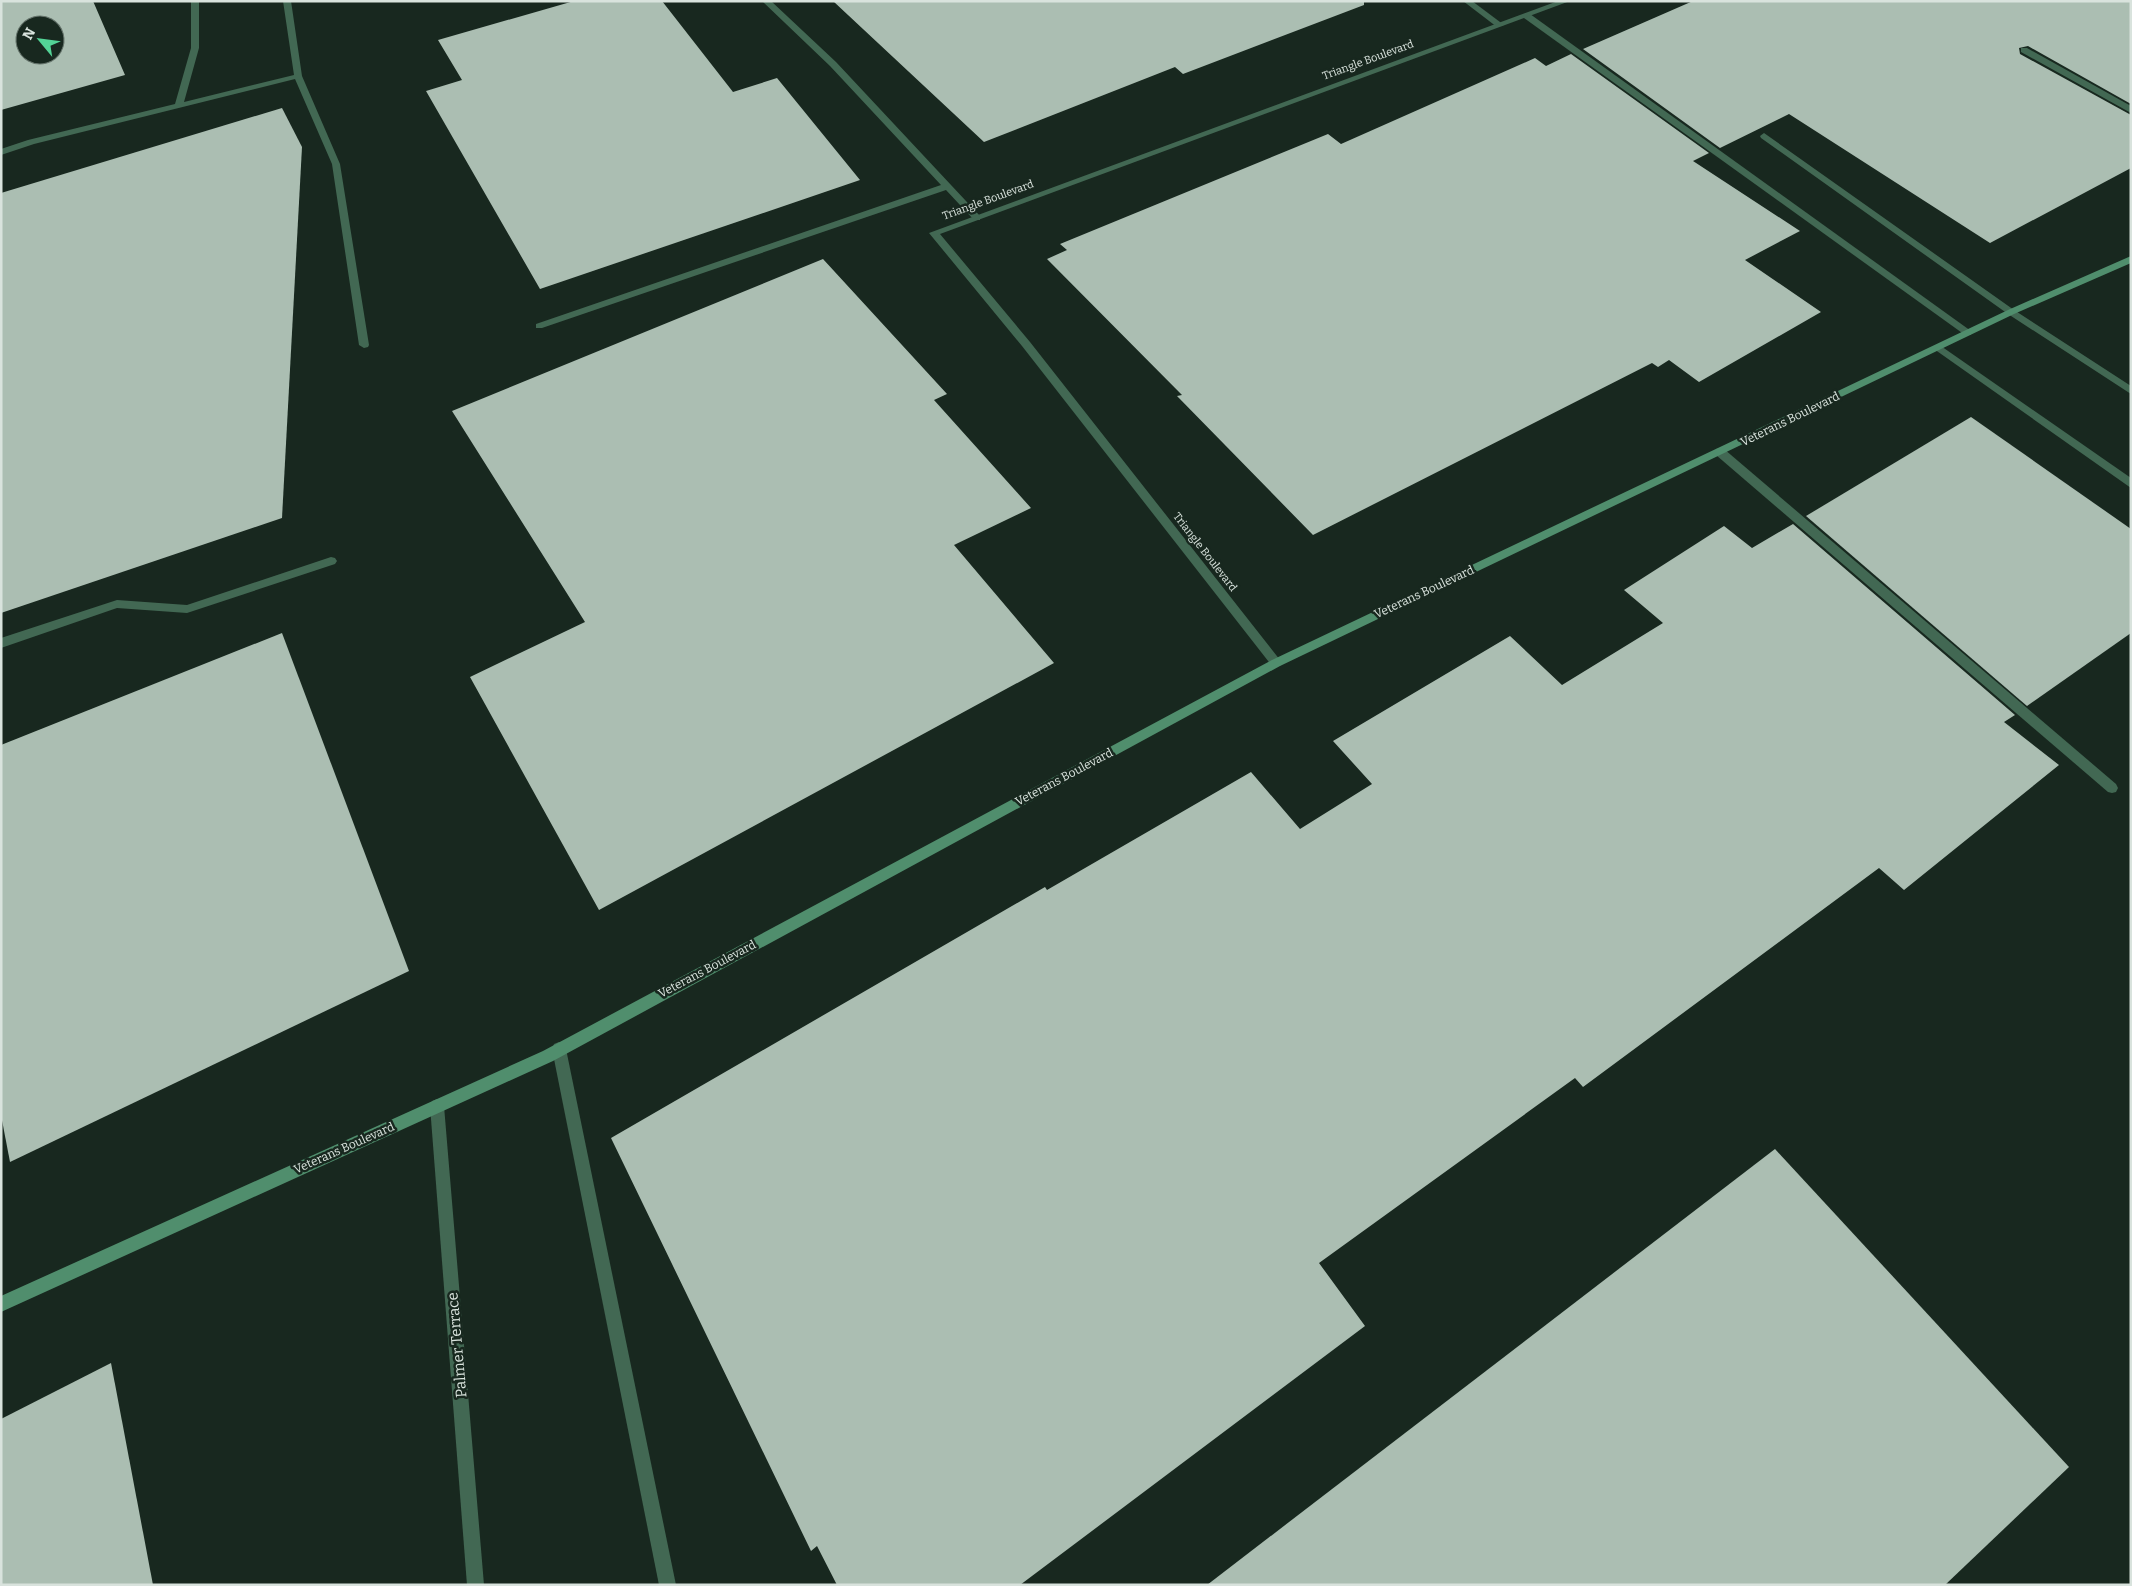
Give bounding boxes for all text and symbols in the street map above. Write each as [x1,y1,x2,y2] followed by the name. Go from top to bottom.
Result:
[15,15,65,65] north arrow
[19,25,39,43] text: N
[1321,37,1416,83] street label: Triangle Boulevard
[941,177,1036,223] street label: Triangle Boulevard
[1738,389,1842,449] street label: Veterans Boulevard
[1170,510,1240,594] street label: Triangle Boulevard
[1372,563,1476,621] street label: Veterans Boulevard
[1013,745,1115,809] street label: Veterans Boulevard
[656,937,758,1001] street label: Veterans Boulevard
[292,1120,396,1176] street label: Veterans Boulevard
[443,1291,471,1399] street label: Palmer Terrace

